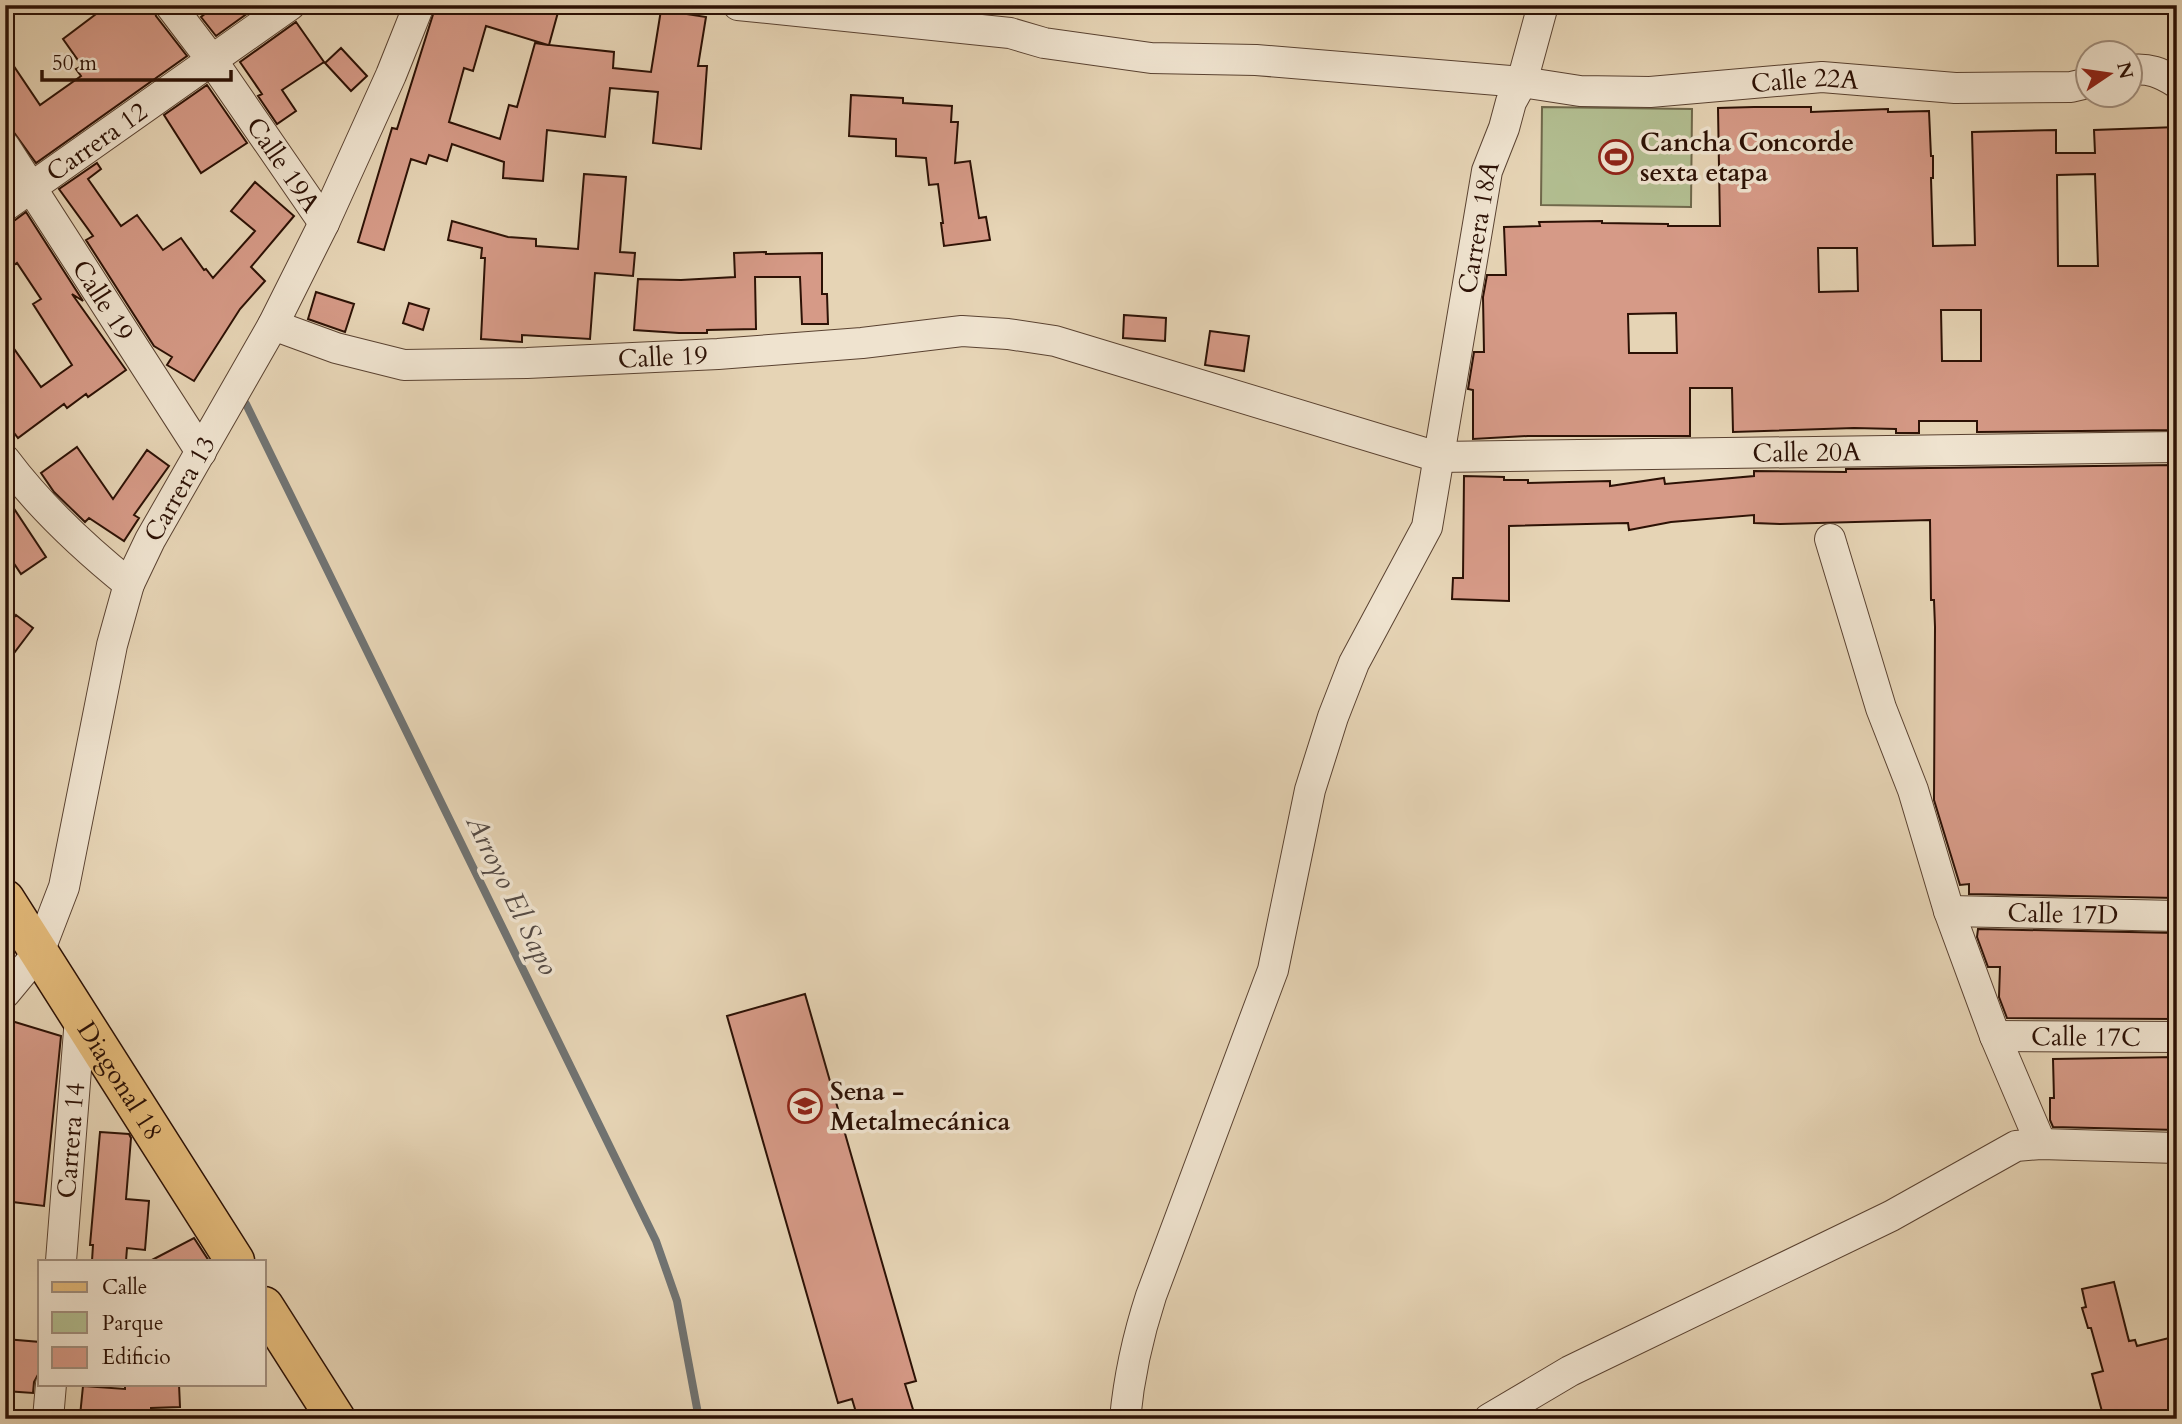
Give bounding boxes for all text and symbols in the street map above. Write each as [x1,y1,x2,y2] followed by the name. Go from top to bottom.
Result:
[42,38,231,82] scale bar
[2074,38,2144,108] north arrow
[52,49,97,78] text: 50 m
[1749,59,1861,101] street label: Calle 22A
[2110,59,2139,82] text: N
[39,94,154,189] street label: Carrera 12
[239,110,329,220] street label: Calle 19A
[1640,125,1854,190] place label: Cancha Concorde sexta etapa
[1597,138,1635,176] sports icon: Cancha Concorde sexta etapa
[1449,154,1507,296] street label: Carrera 18A
[64,253,142,347] street label: Calle 19
[617,337,708,376] street label: Calle 19
[135,429,224,548] street label: Carrera 13
[1752,434,1862,470] street label: Calle 20A
[456,807,567,982] water label: Arroyo El Sapo
[2007,895,2119,932] street label: Calle 17D
[69,1014,171,1147] street label: Diagonal 18
[2031,1019,2141,1054] street label: Calle 17C
[830,1074,1011,1139] place label: Sena - Metalmecánica
[48,1081,92,1200] street label: Carrera 14
[786,1087,824,1125] school or university icon: Sena - Metalmecánica
[38,1260,266,1386] legend
[102,1273,147,1302] text: Calle
[102,1309,163,1338] text: Parque
[102,1343,171,1372] text: Edificio

